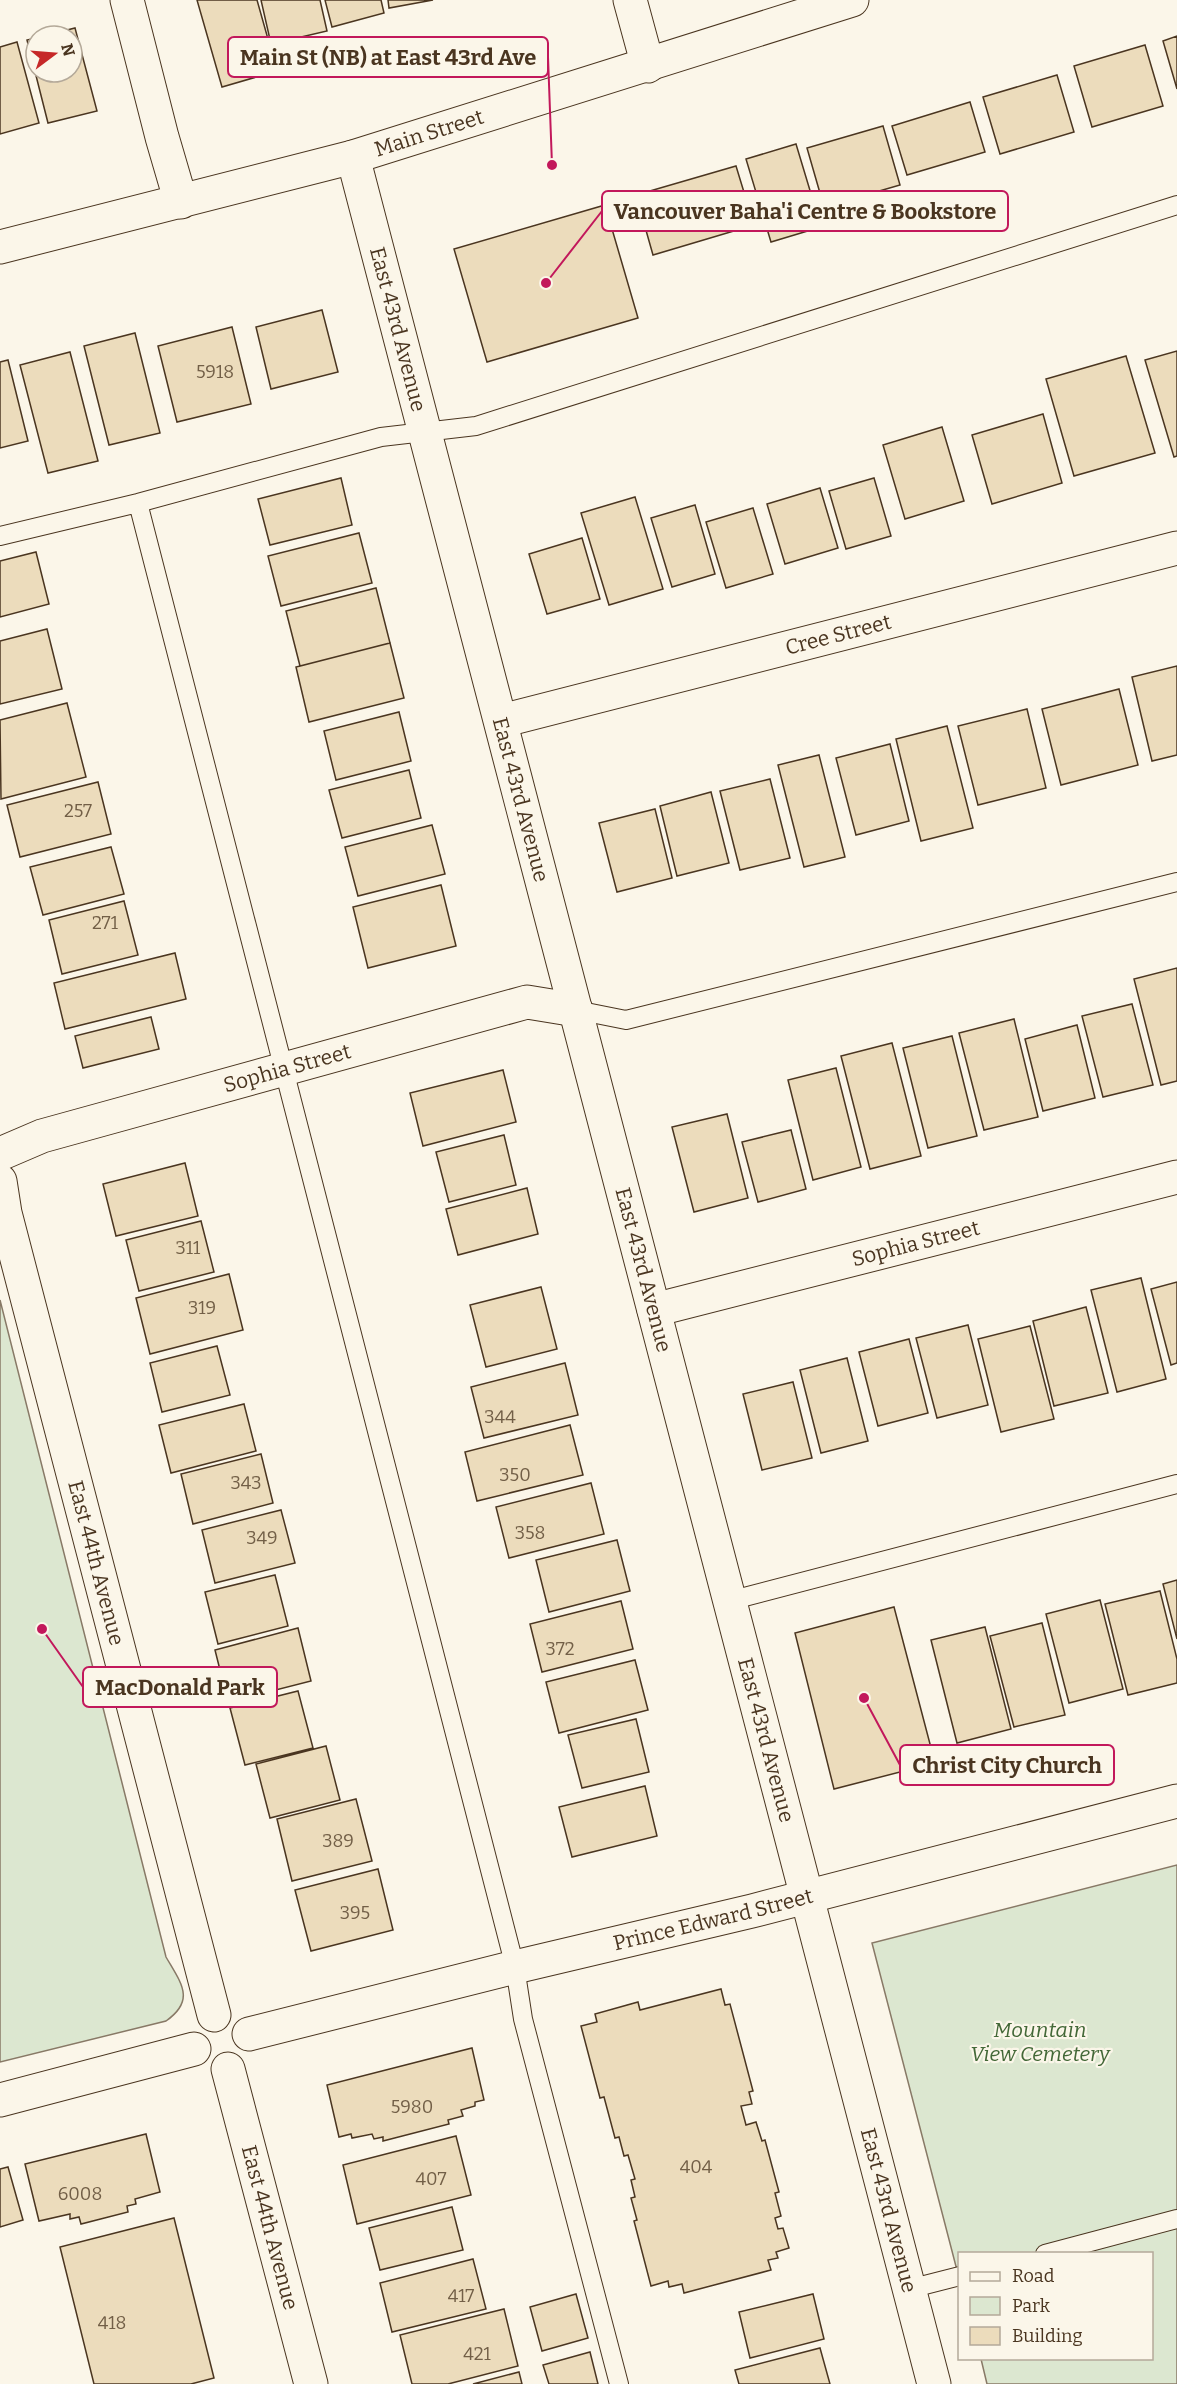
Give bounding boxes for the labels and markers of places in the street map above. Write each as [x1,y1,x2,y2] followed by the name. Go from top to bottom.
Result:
[228,37,548,77] callout: Main St (NB) at East 43rd Ave
[602,191,1008,231] callout: Vancouver Baha'i Centre & Bookstore
[83,1667,277,1707] callout: MacDonald Park
[900,1745,1114,1785] callout: Christ City Church

